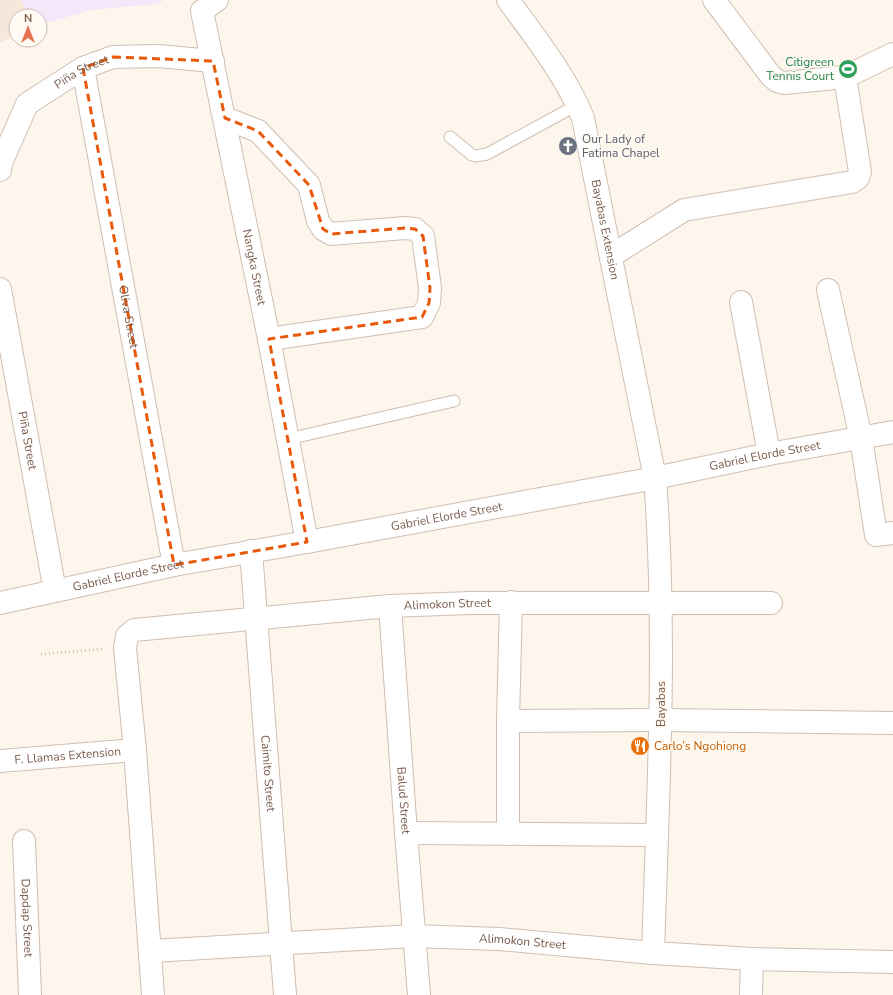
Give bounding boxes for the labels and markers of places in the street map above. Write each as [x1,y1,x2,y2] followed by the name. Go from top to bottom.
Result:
[766,54,835,84] place label: Citigreen Tennis Court
[837,58,859,80] sports icon: Citigreen Tennis Court
[582,131,660,161] place label: Our Lady of Fatima Chapel
[557,135,579,157] church icon: Our Lady of Fatima Chapel
[629,735,651,757] restaurant icon: Carlo’s Ngohiong
[654,738,746,754] place label: Carlo’s Ngohiong

